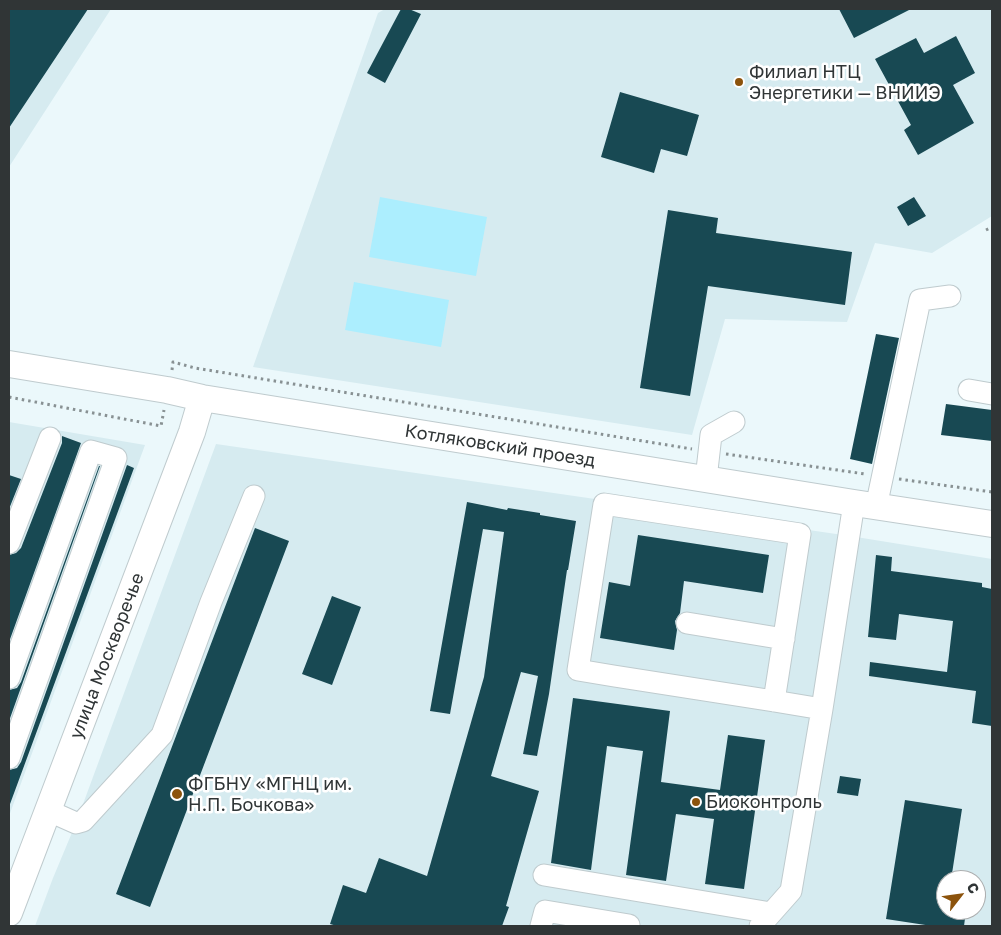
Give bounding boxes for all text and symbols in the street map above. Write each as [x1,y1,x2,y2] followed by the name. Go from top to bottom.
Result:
[749,61,941,104] place label: Филиал НТЦ Энергетики — ВНИИЭ
[733,76,745,88] marker: Филиал НТЦ Энергетики — ВНИИЭ
[403,420,597,472] street label: Котляковский проезд
[65,570,149,742] street label: улица Москворечье
[188,773,353,816] place label: ФГБНУ «МГНЦ им. Н.П. Бочкова»
[170,787,184,801] marker: ФГБНУ «МГНЦ им. Н.П. Бочкова»
[706,791,822,813] place label: Биоконтроль
[690,796,702,808] marker: Биоконтроль
[936,870,986,920] north arrow
[964,879,983,896] text: С

